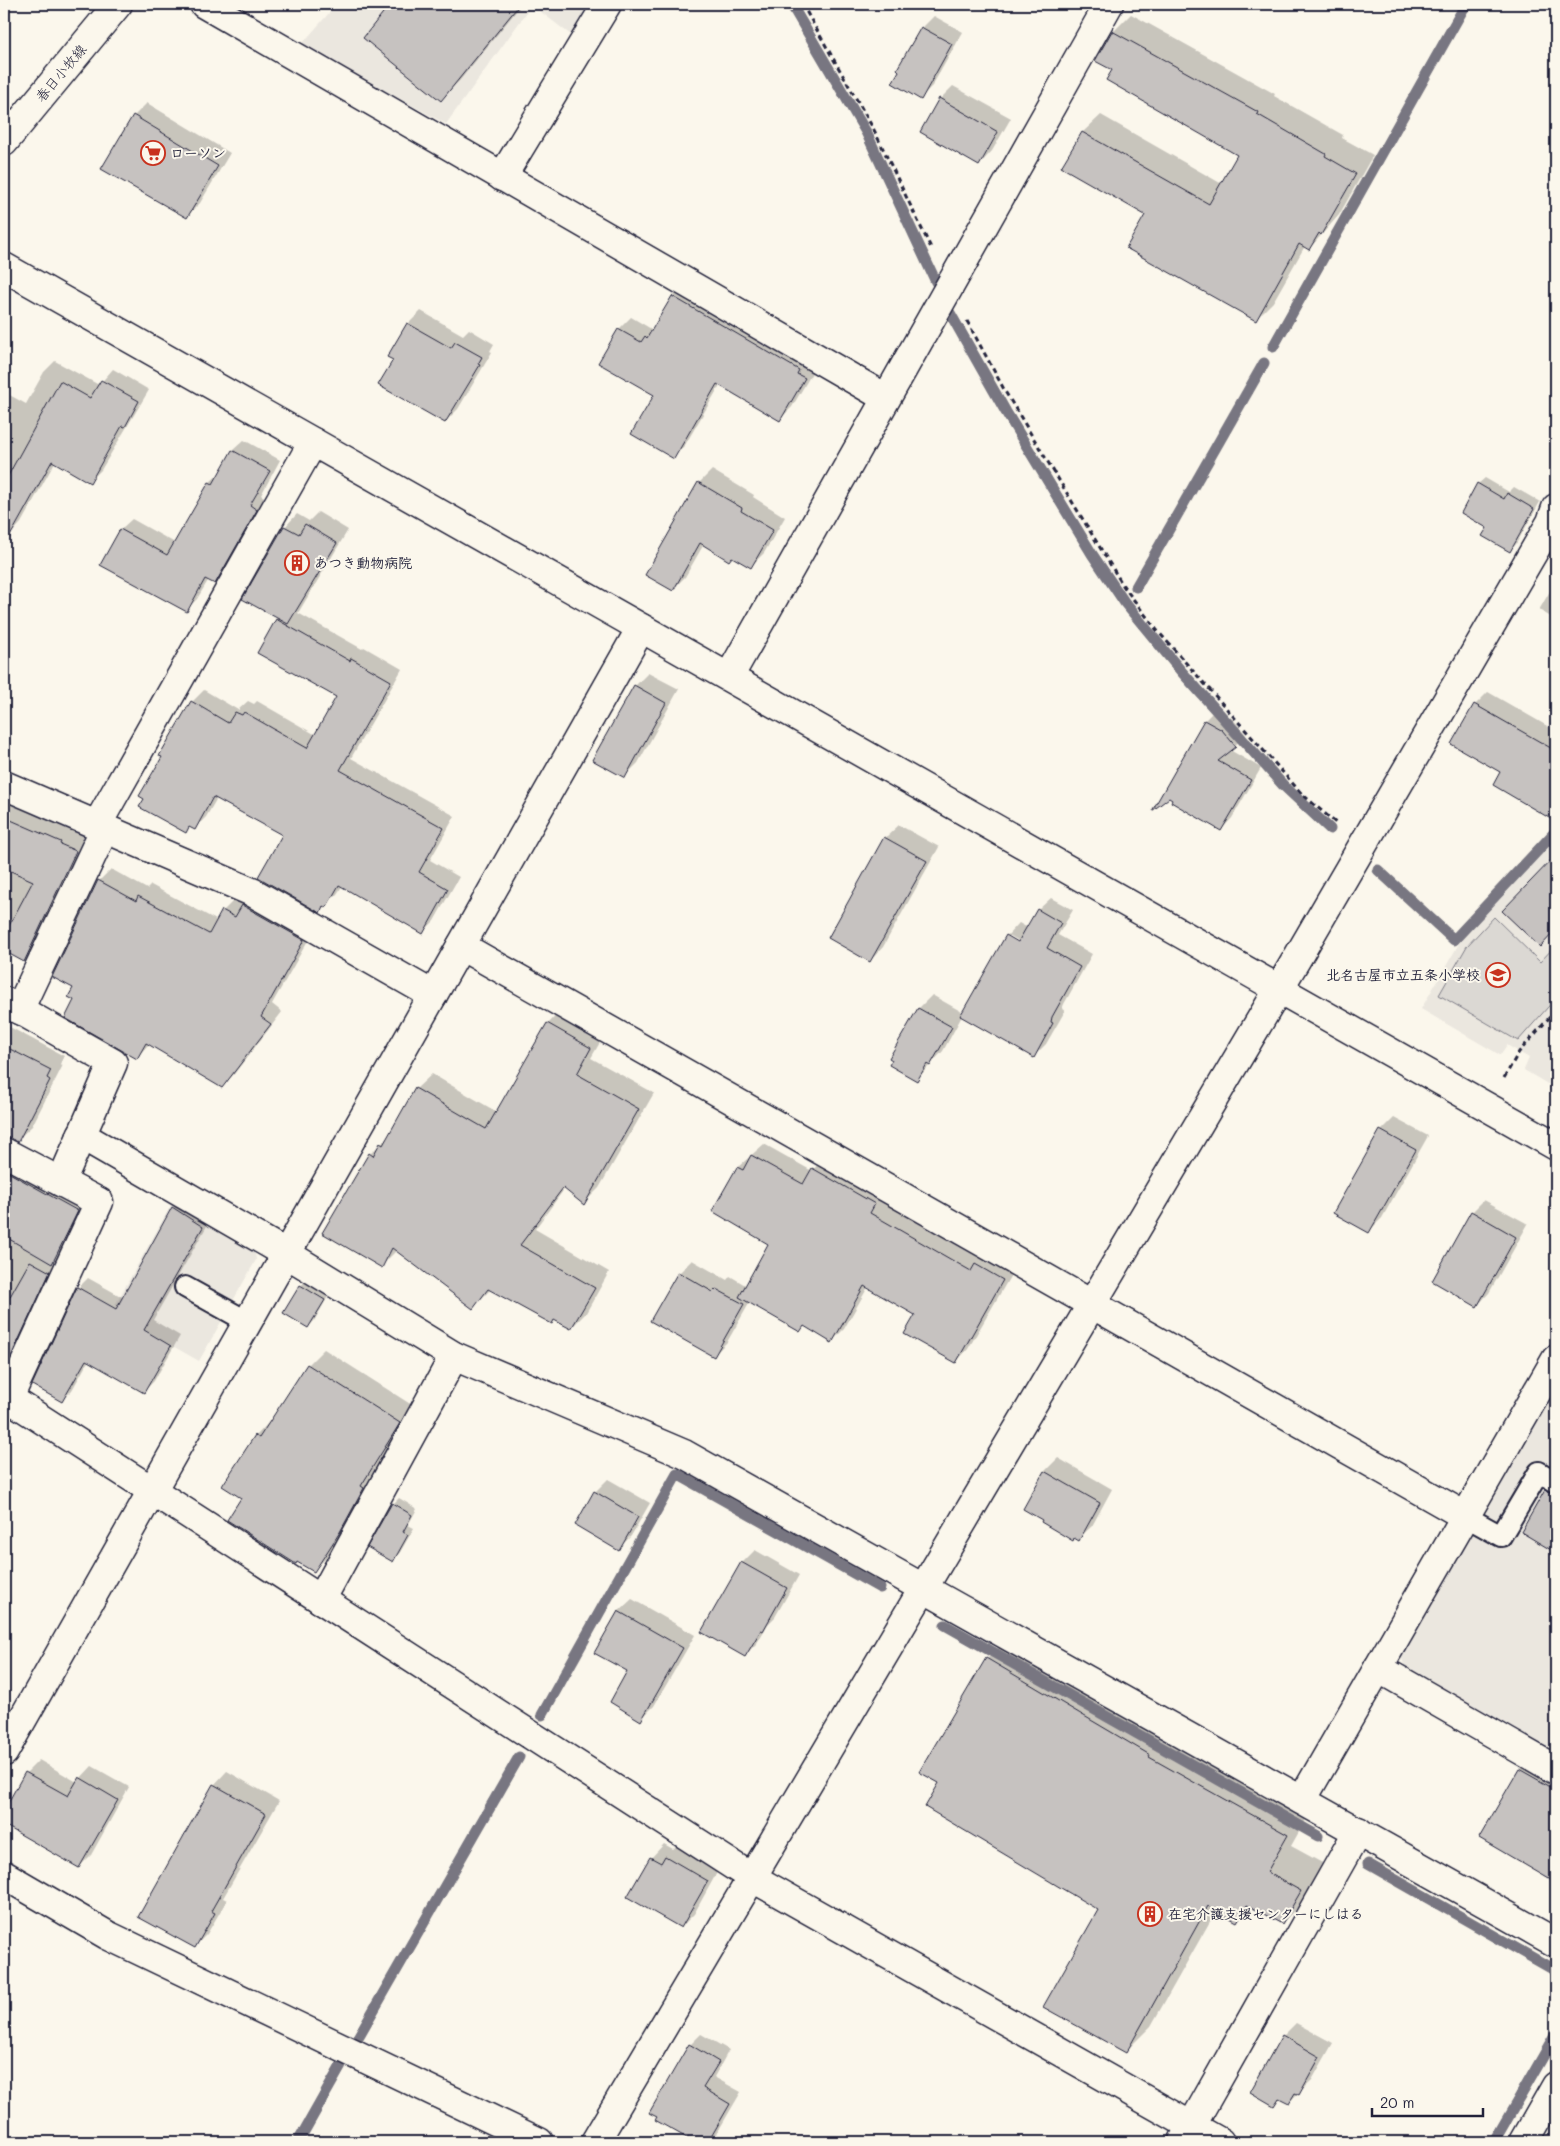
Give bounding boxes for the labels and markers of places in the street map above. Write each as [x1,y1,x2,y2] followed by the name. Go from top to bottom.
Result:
[140,140,166,166] supermarket icon: ローソン
[170,143,226,162] place label: ローソン
[284,550,310,576] building icon: あつき動物病院
[314,553,412,572] place label: あつき動物病院
[1485,962,1511,988] school or university icon: 北名古屋市立五条小学校
[1326,965,1480,984] place label: 北名古屋市立五条小学校
[1137,1901,1163,1927] building icon: 在宅介護支援センターにしはる
[1168,1904,1364,1923] place label: 在宅介護支援センターにしはる

